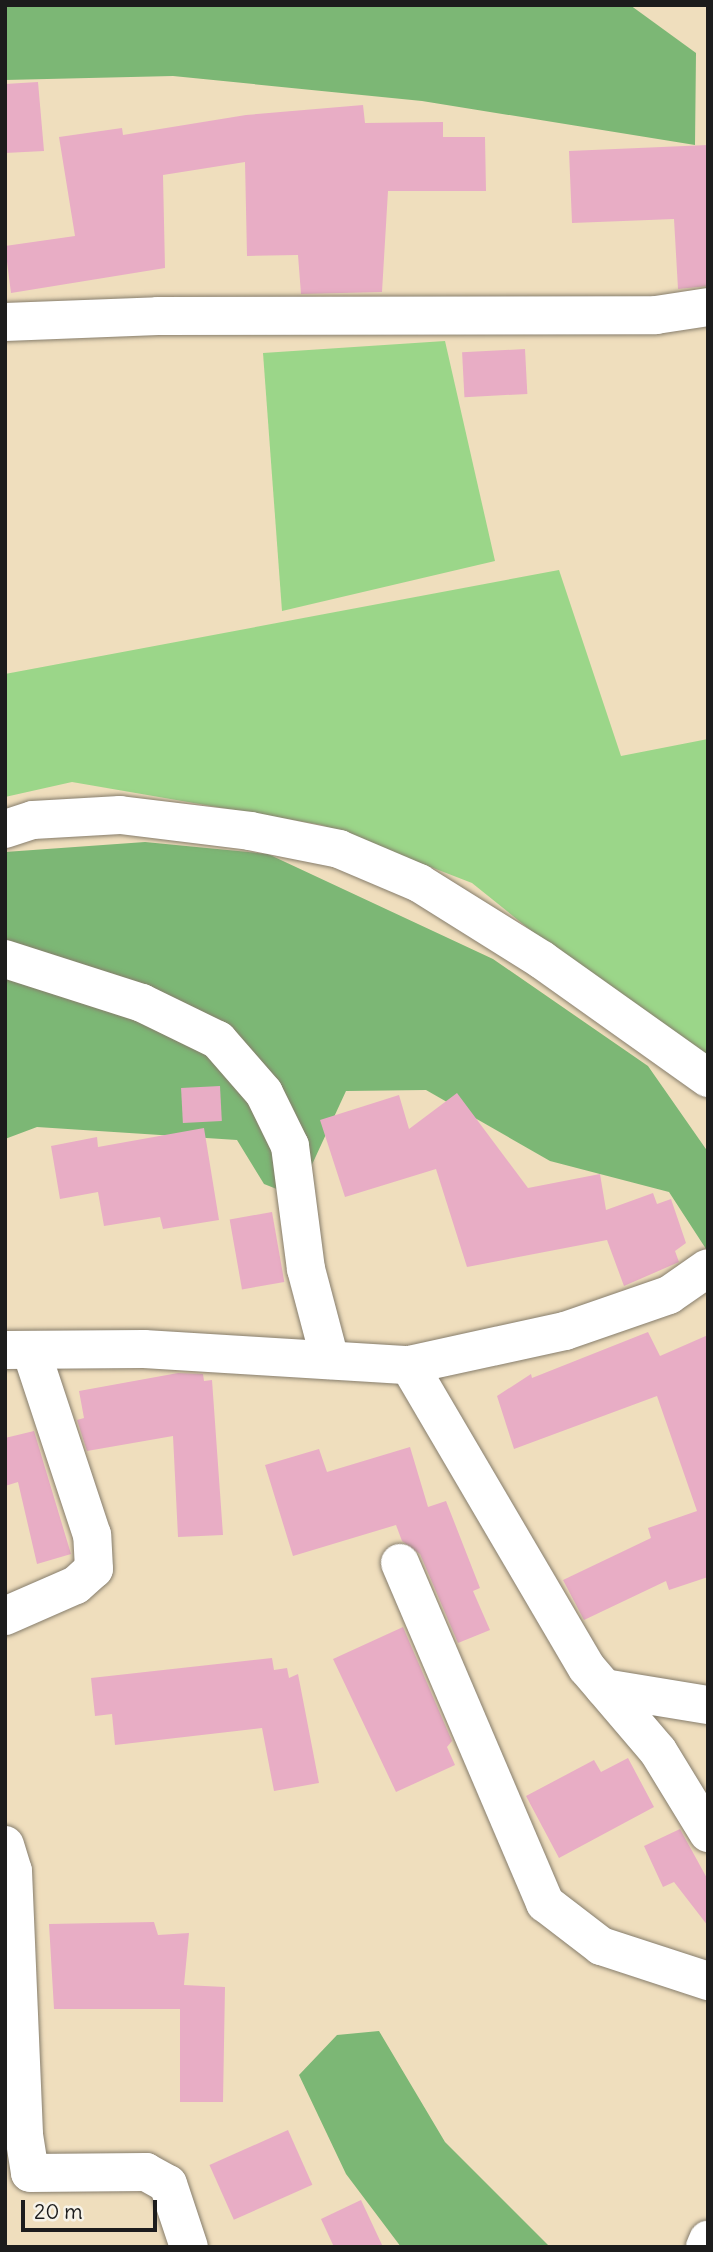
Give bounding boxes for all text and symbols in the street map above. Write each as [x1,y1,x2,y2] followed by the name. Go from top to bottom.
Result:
[24,2186,161,2230] scale bar
[34,2198,83,2225] text: 20 m

